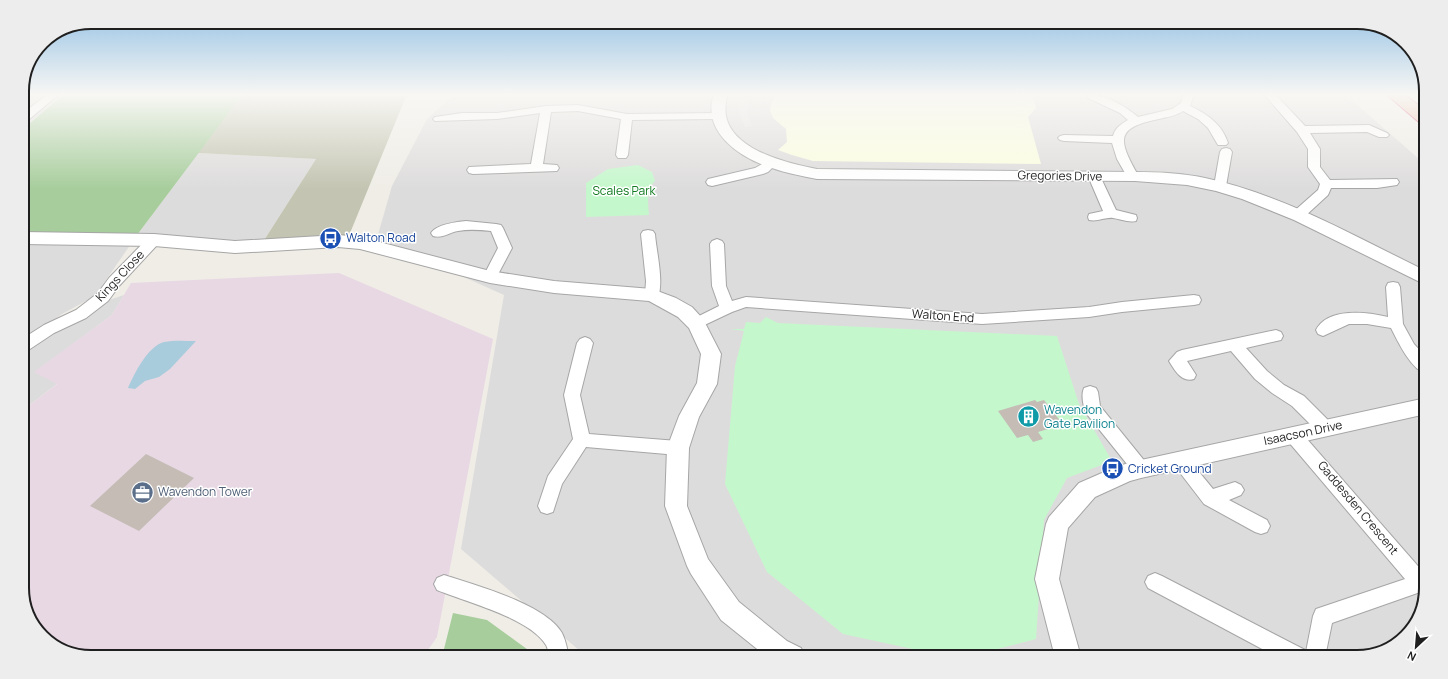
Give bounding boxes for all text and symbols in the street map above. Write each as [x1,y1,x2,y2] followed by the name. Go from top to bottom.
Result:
[1017,166,1103,185] street label: Gregories Drive
[592,182,657,199] park label: Scales Park
[318,225,344,251] bus stop icon: Walton Road
[346,229,416,246] place label: Walton Road
[91,246,148,305] street label: Kings Close
[911,305,975,326] street label: Walton End
[1044,401,1115,432] place label: Wavendon Gate Pavilion
[1016,404,1042,430] building icon: Wavendon Gate Pavilion
[1262,416,1344,449] street label: Isaacson Drive
[1099,456,1125,482] bus stop icon: Cricket Ground
[1314,457,1403,558] street label: Gaddesden Crescent
[1128,460,1212,477] place label: Cricket Ground
[130,479,156,505] office icon: Wavendon Tower
[158,483,253,500] place label: Wavendon Tower
[1396,627,1436,667] north arrow
[1404,648,1418,665] text: N

